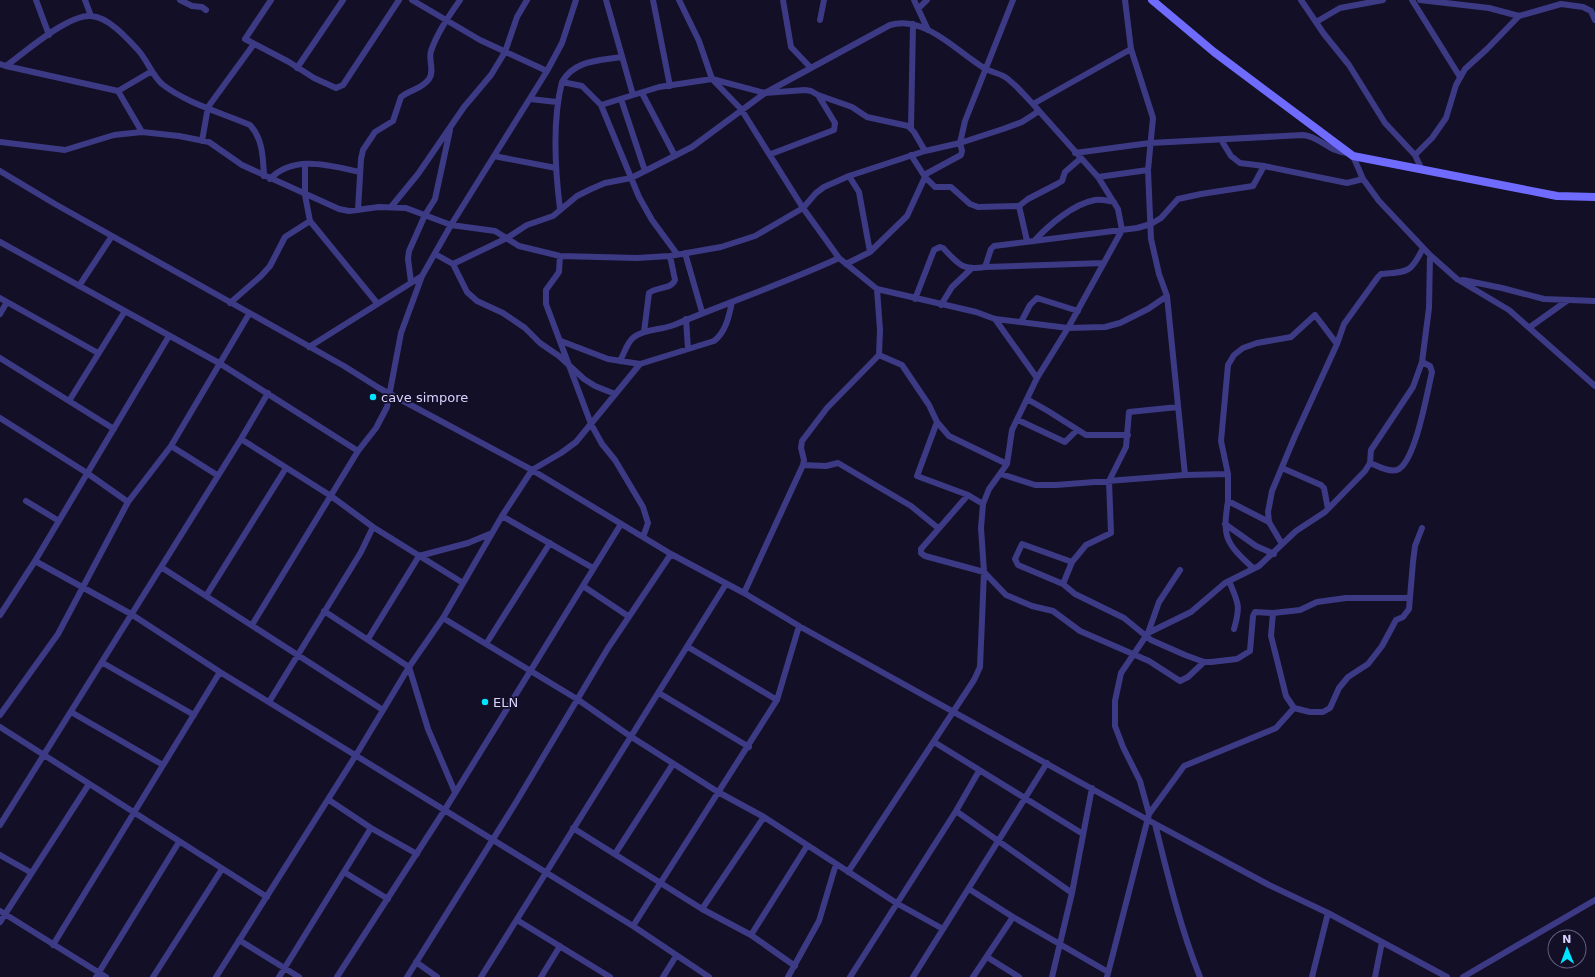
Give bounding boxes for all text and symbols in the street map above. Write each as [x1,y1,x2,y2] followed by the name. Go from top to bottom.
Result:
[381,390,468,405] place label: cave simpore
[368,392,378,402] marker: cave simpore
[493,695,518,710] place label: ELN
[480,697,490,707] marker: ELN
[1547,929,1587,969] north arrow
[1562,933,1572,946] text: N

